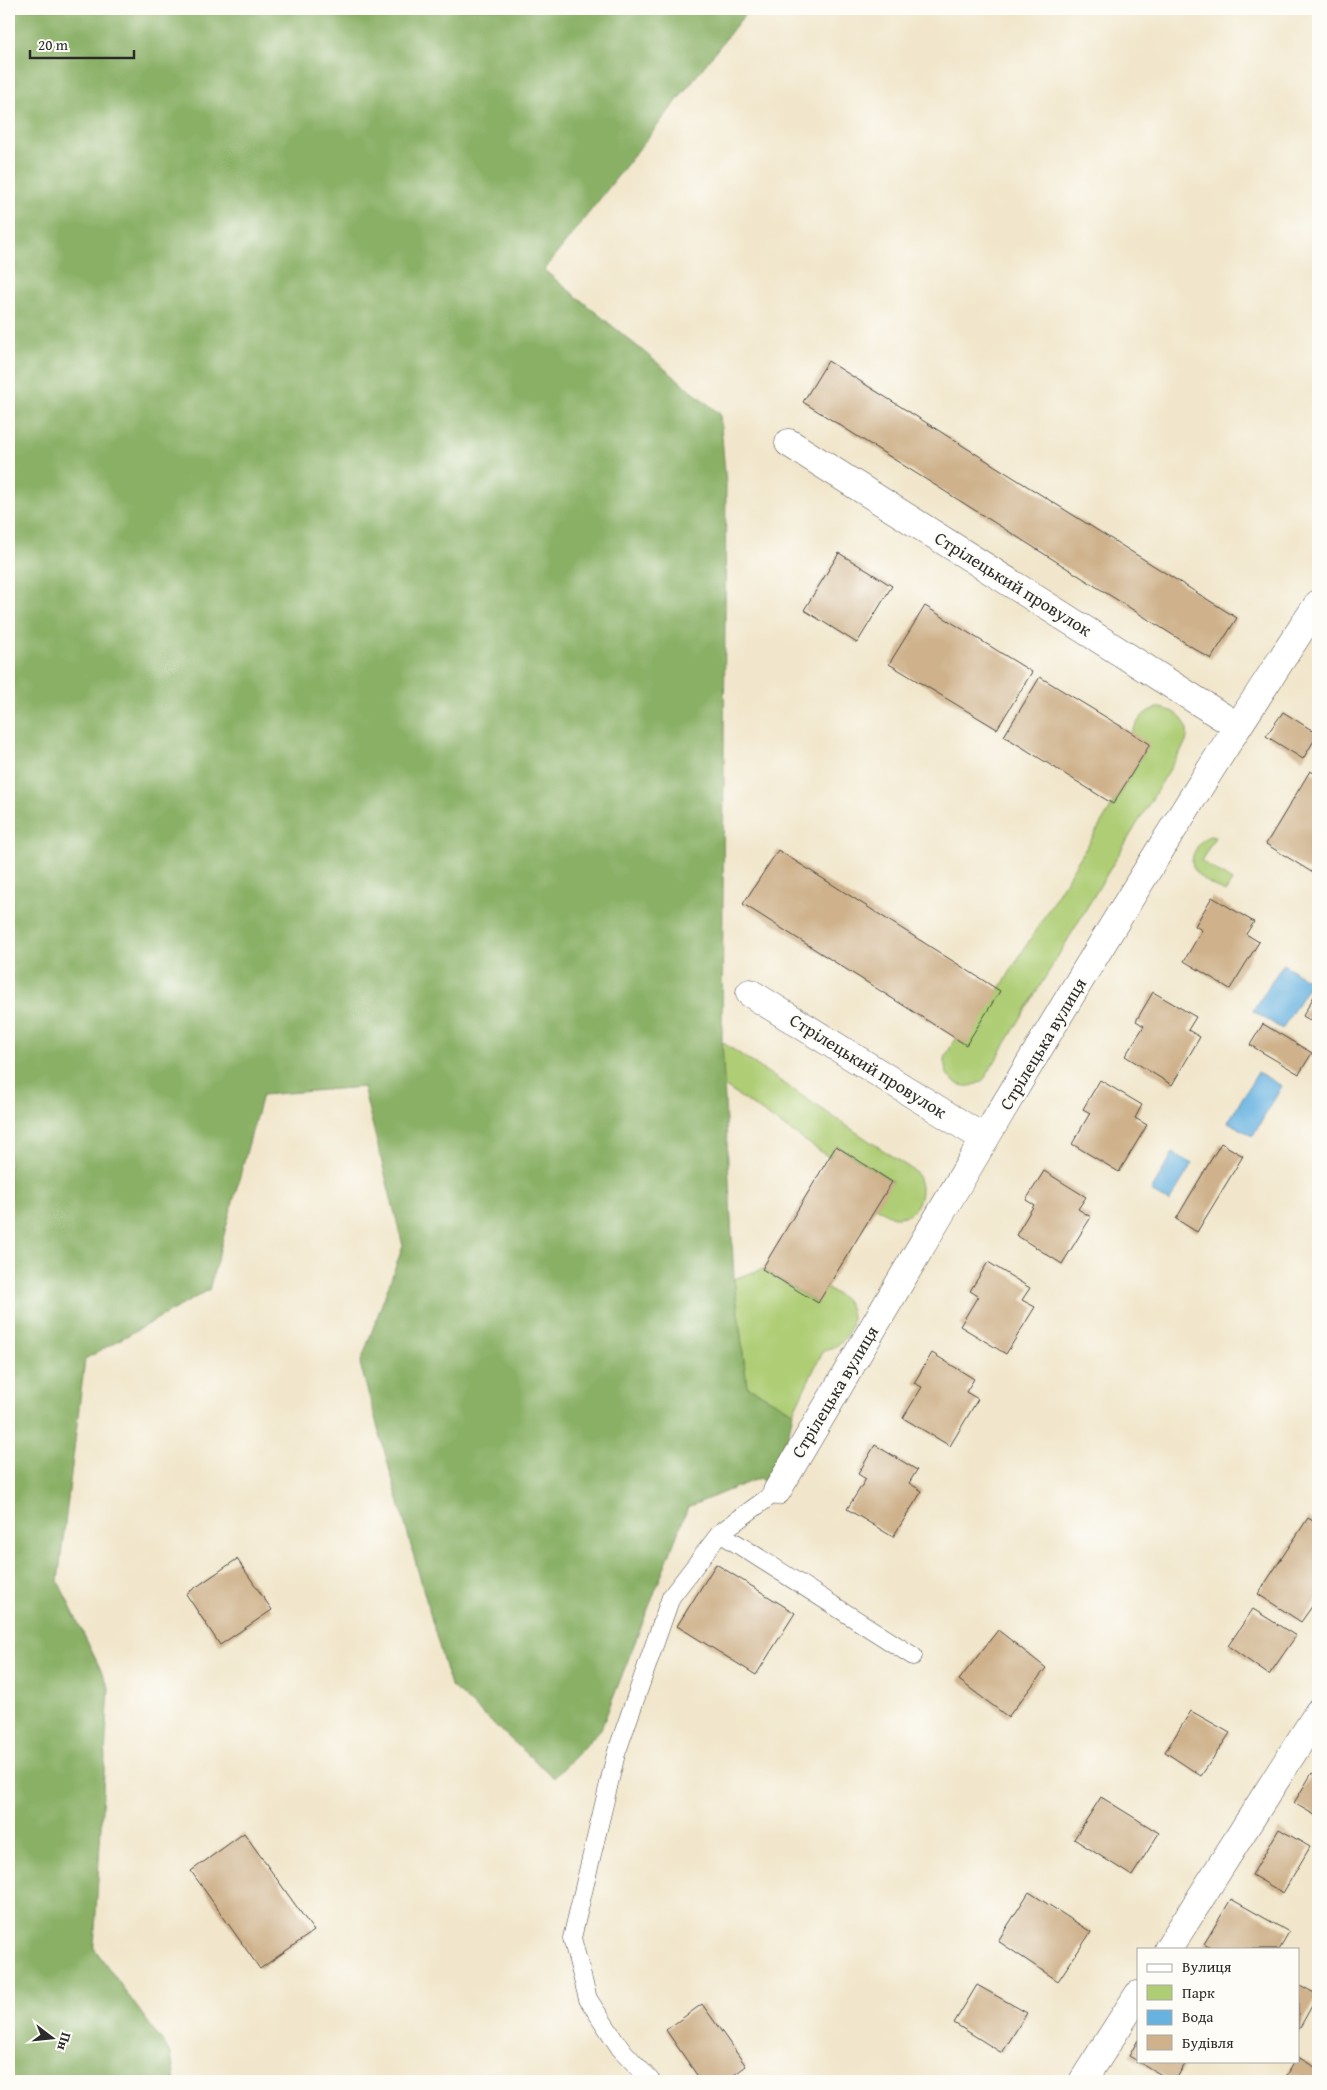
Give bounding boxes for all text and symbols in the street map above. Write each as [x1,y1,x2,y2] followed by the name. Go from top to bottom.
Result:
[30,28,134,60] scale bar
[38,34,69,55] text: 20 m
[930,524,1097,643] street label: Стрілецький провулок
[992,972,1093,1115] street label: Стрілецька вулиця
[785,1006,952,1125] street label: Стрілецький провулок
[784,1320,885,1463] street label: Стрілецька вулиця
[1137,1948,1300,2062] legend
[1182,1956,1232,1977] text: Вулиця
[1182,1982,1215,2003] text: Парк
[1182,2006,1214,2027] text: Вода
[28,2012,78,2062] north arrow
[52,2030,77,2053] text: Пн
[1182,2032,1234,2053] text: Будівля

